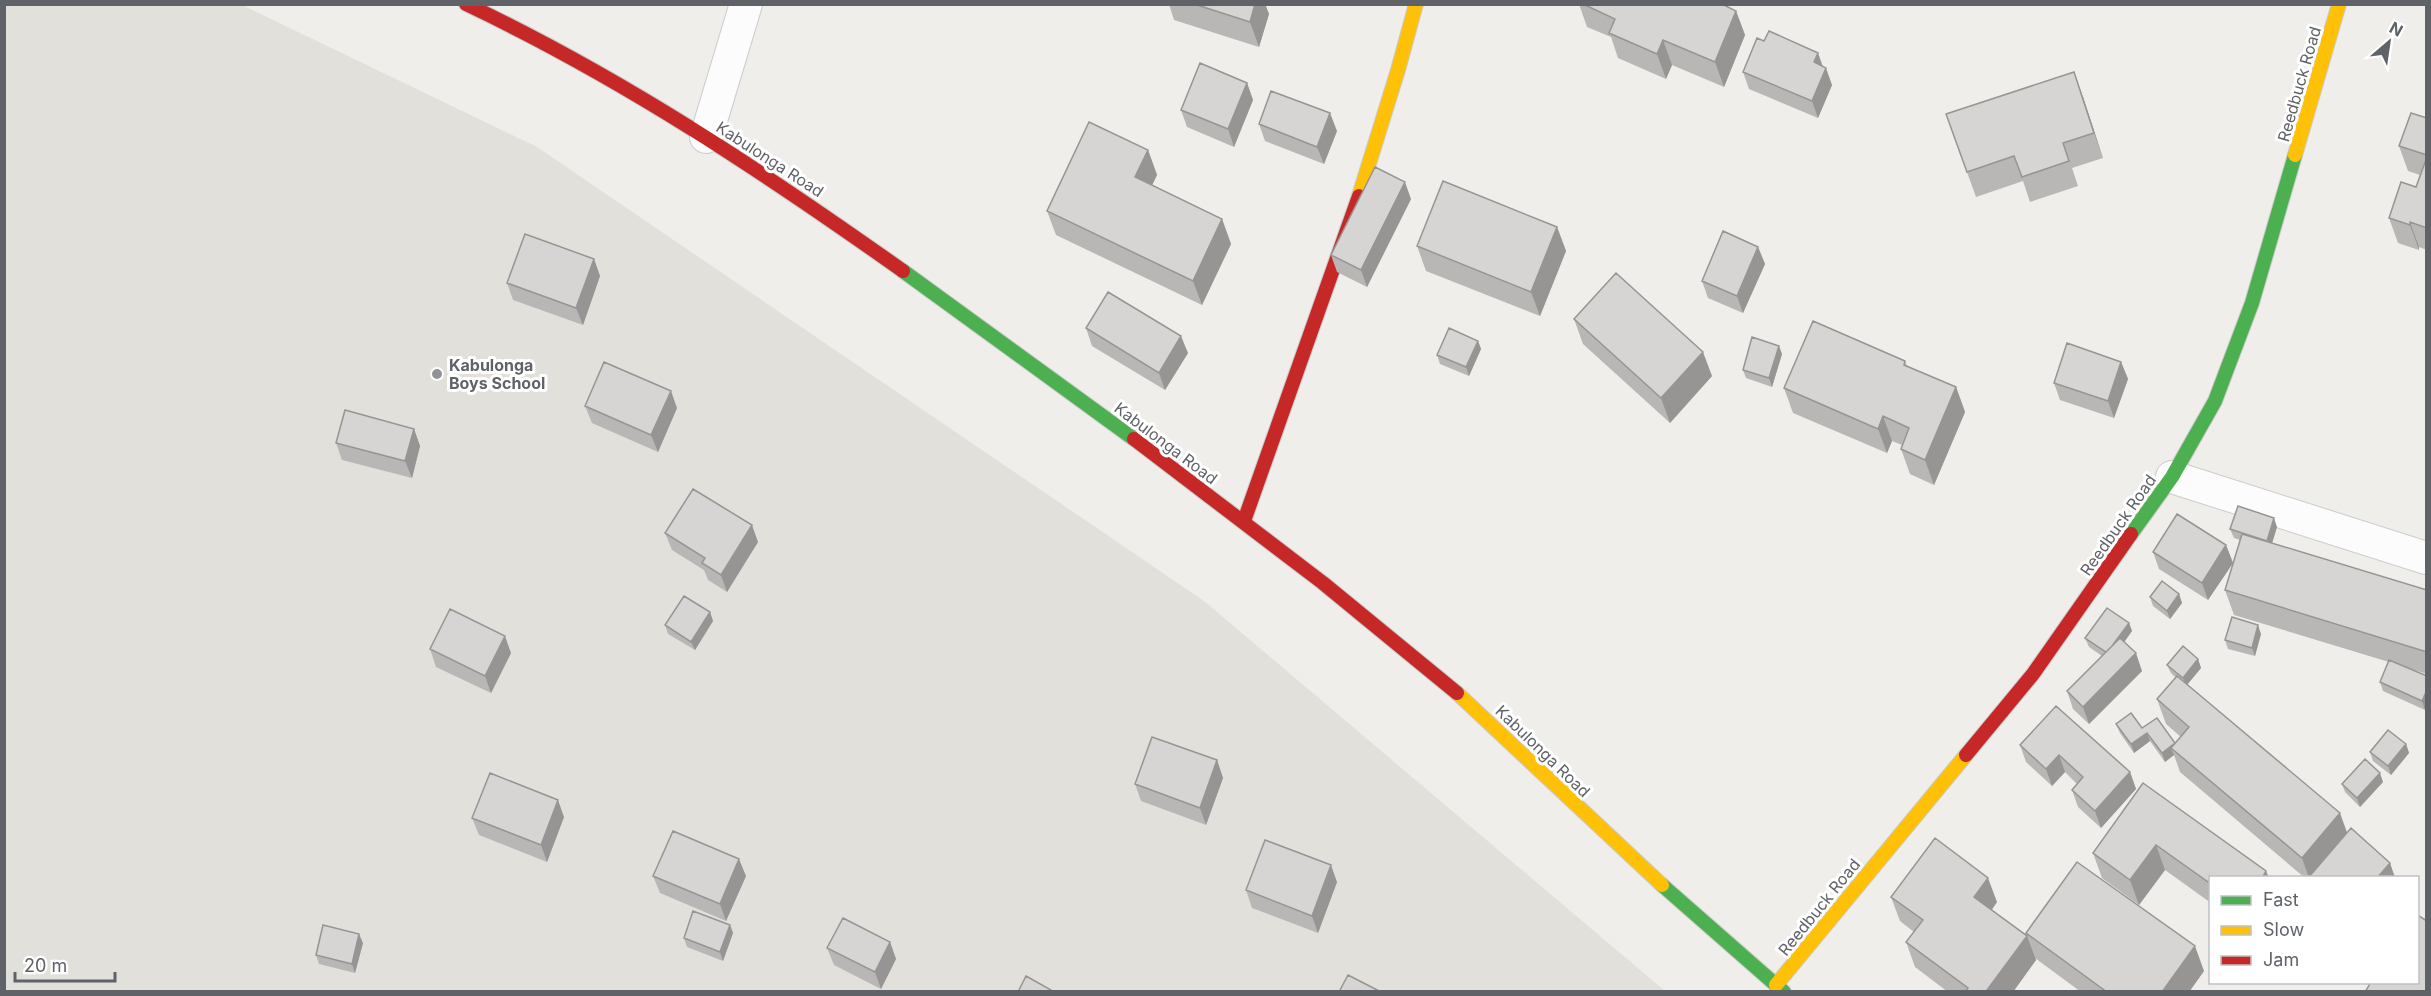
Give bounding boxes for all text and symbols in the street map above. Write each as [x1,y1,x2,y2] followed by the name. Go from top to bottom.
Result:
[2359,12,2419,72] north arrow
[2386,17,2406,41] text: N
[2273,24,2325,144] street label: Reedbuck Road
[713,117,827,201] street label: Kabulonga Road
[449,355,545,393] place label: Kabulonga Boys School
[430,367,444,381] marker: Kabulonga Boys School
[1111,398,1221,488] street label: Kabulonga Road
[2076,471,2160,579] street label: Reedbuck Road
[1492,701,1594,801] street label: Kabulonga Road
[1774,855,1864,959] street label: Reedbuck Road
[2209,876,2419,984] legend
[2263,889,2299,910] text: Fast
[2263,919,2304,940] text: Slow
[15,945,116,983] scale bar
[2263,949,2299,970] text: Jam
[24,955,67,976] text: 20 m

